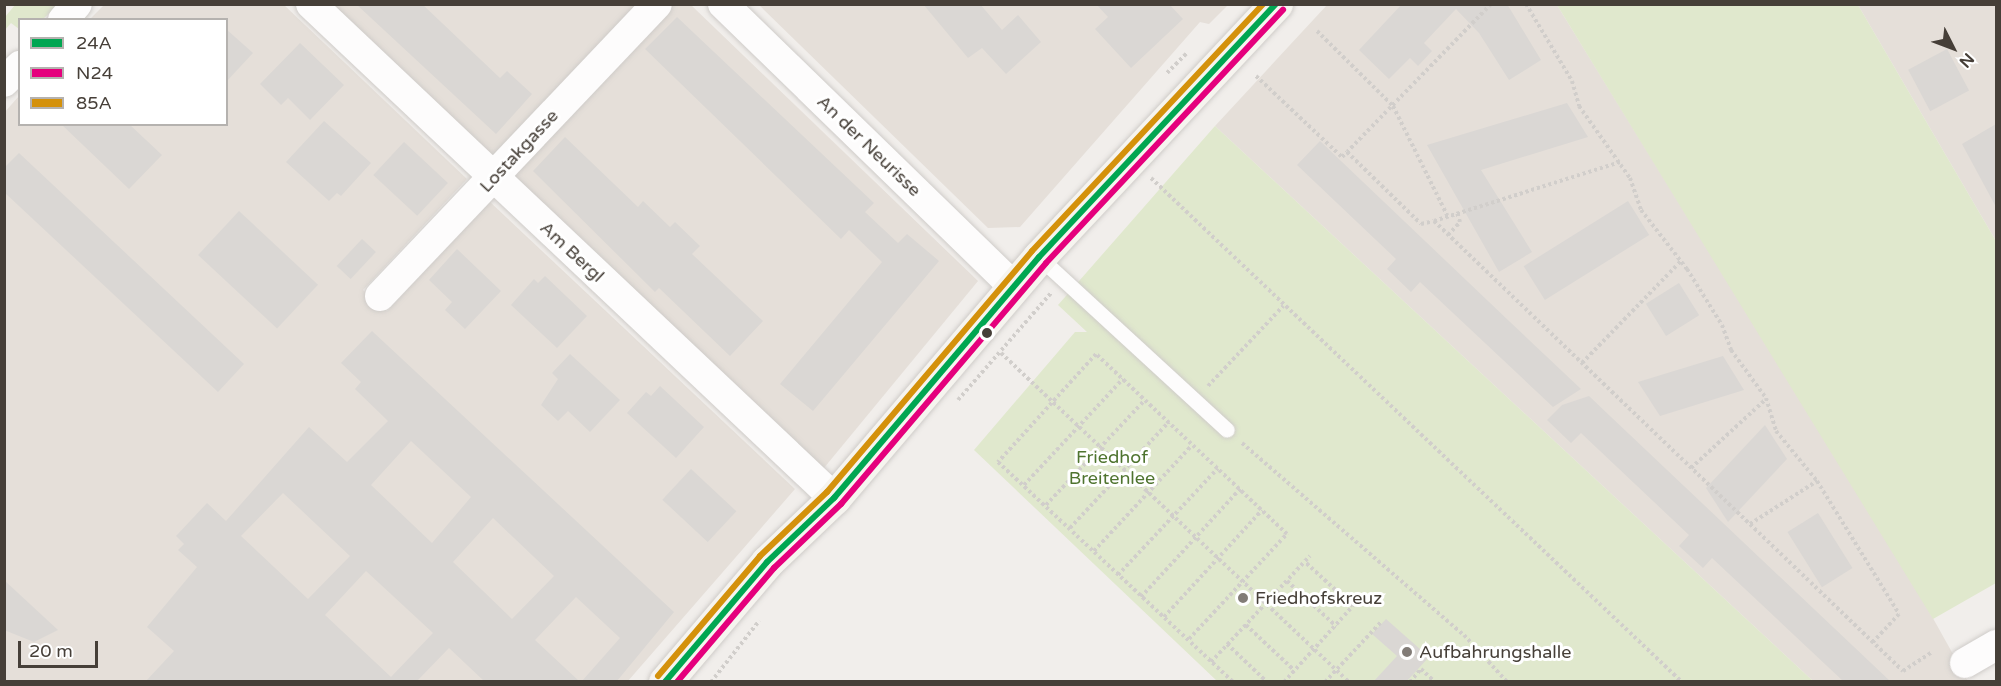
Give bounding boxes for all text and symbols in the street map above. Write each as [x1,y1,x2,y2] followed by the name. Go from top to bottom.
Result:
[18,18,228,126] legend
[1923,18,1983,78] north arrow
[76,32,112,54] text: 24A
[1955,49,1978,72] text: N
[76,62,113,84] text: N24
[812,91,926,201] street label: An der Neurisse
[76,92,112,114] text: 85A
[475,105,563,197] street label: Lostakgasse
[536,217,608,287] street label: Am Bergl
[981,327,993,339] unlabelled marker
[1069,447,1155,490] park label: Friedhof Breitenlee
[1255,587,1382,609] place label: Friedhofskreuz
[1236,591,1250,605] marker: Friedhofskreuz
[21,629,100,667] scale bar
[29,640,73,662] text: 20 m
[1419,641,1571,663] place label: Aufbahrungshalle
[1400,645,1414,659] marker: Aufbahrungshalle

